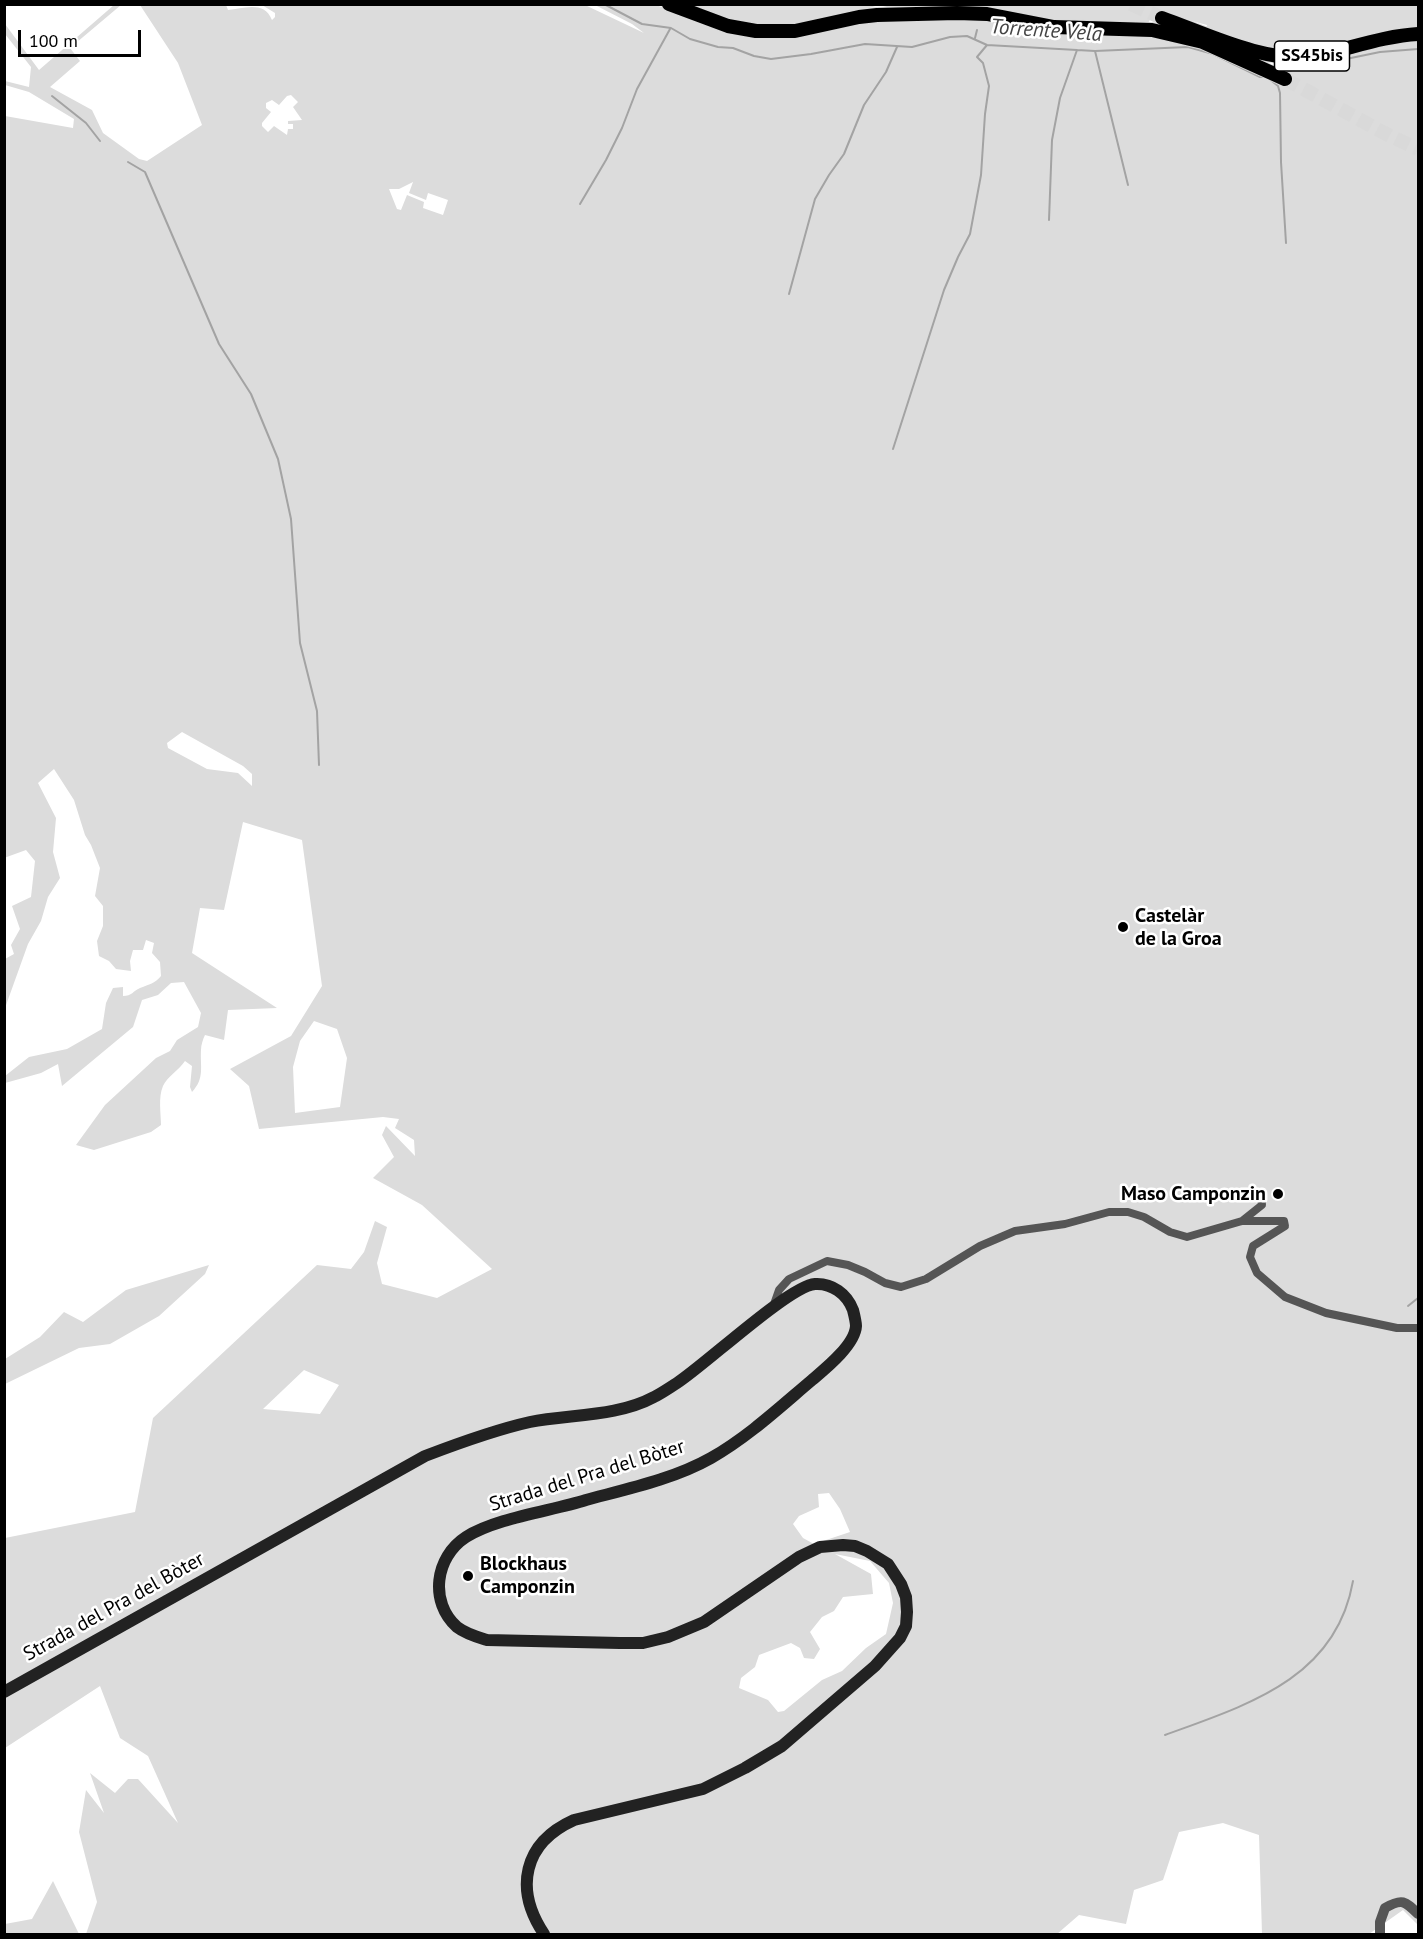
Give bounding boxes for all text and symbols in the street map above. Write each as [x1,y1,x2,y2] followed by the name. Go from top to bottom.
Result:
[989,15,1103,47] water label: Torrente Vela
[21,18,144,56] scale bar
[29,29,78,52] text: 100 m
[1274,41,1350,71] road number: SS45bis
[1135,904,1222,951] place label: Castelàr de la Groa
[1116,920,1130,934] marker: Castelàr de la Groa
[1121,1182,1266,1206] place label: Maso Camponzin
[1271,1187,1285,1201] marker: Maso Camponzin
[487,1435,687,1517] street label: Strada del Pra del Bòter
[19,1547,209,1667] street label: Strada del Pra del Bòter
[480,1552,575,1599] place label: Blockhaus Camponzin
[461,1569,475,1583] marker: Blockhaus Camponzin

